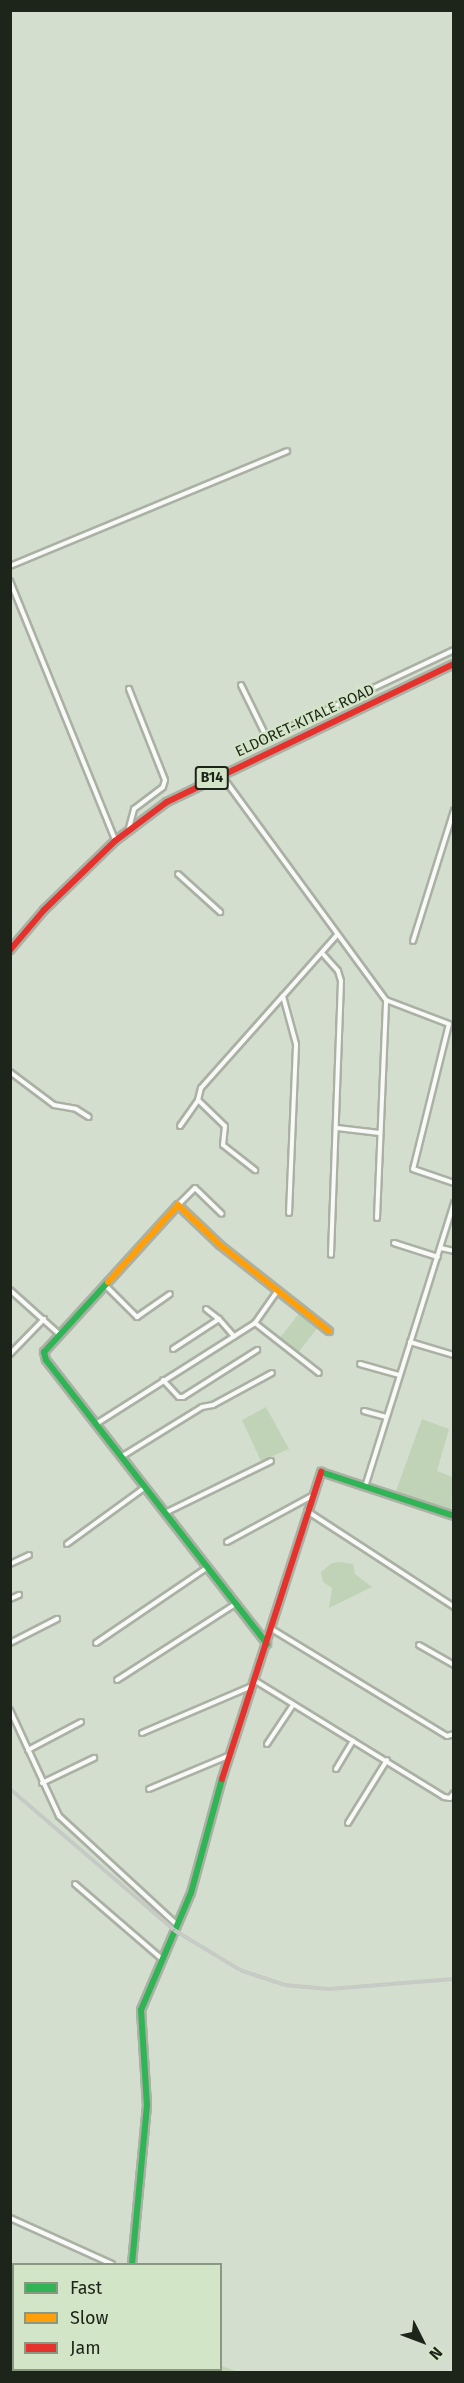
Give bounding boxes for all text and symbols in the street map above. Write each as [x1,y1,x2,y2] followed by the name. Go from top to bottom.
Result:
[233,681,377,761] street label: ELDORET-KITALE ROAD
[194,767,230,789] road number: B14
[12,2263,222,2371] legend
[70,2277,102,2299] text: Fast
[70,2307,108,2329] text: Slow
[392,2311,452,2371] north arrow
[70,2337,101,2359] text: Jam
[425,2343,446,2364] text: N

